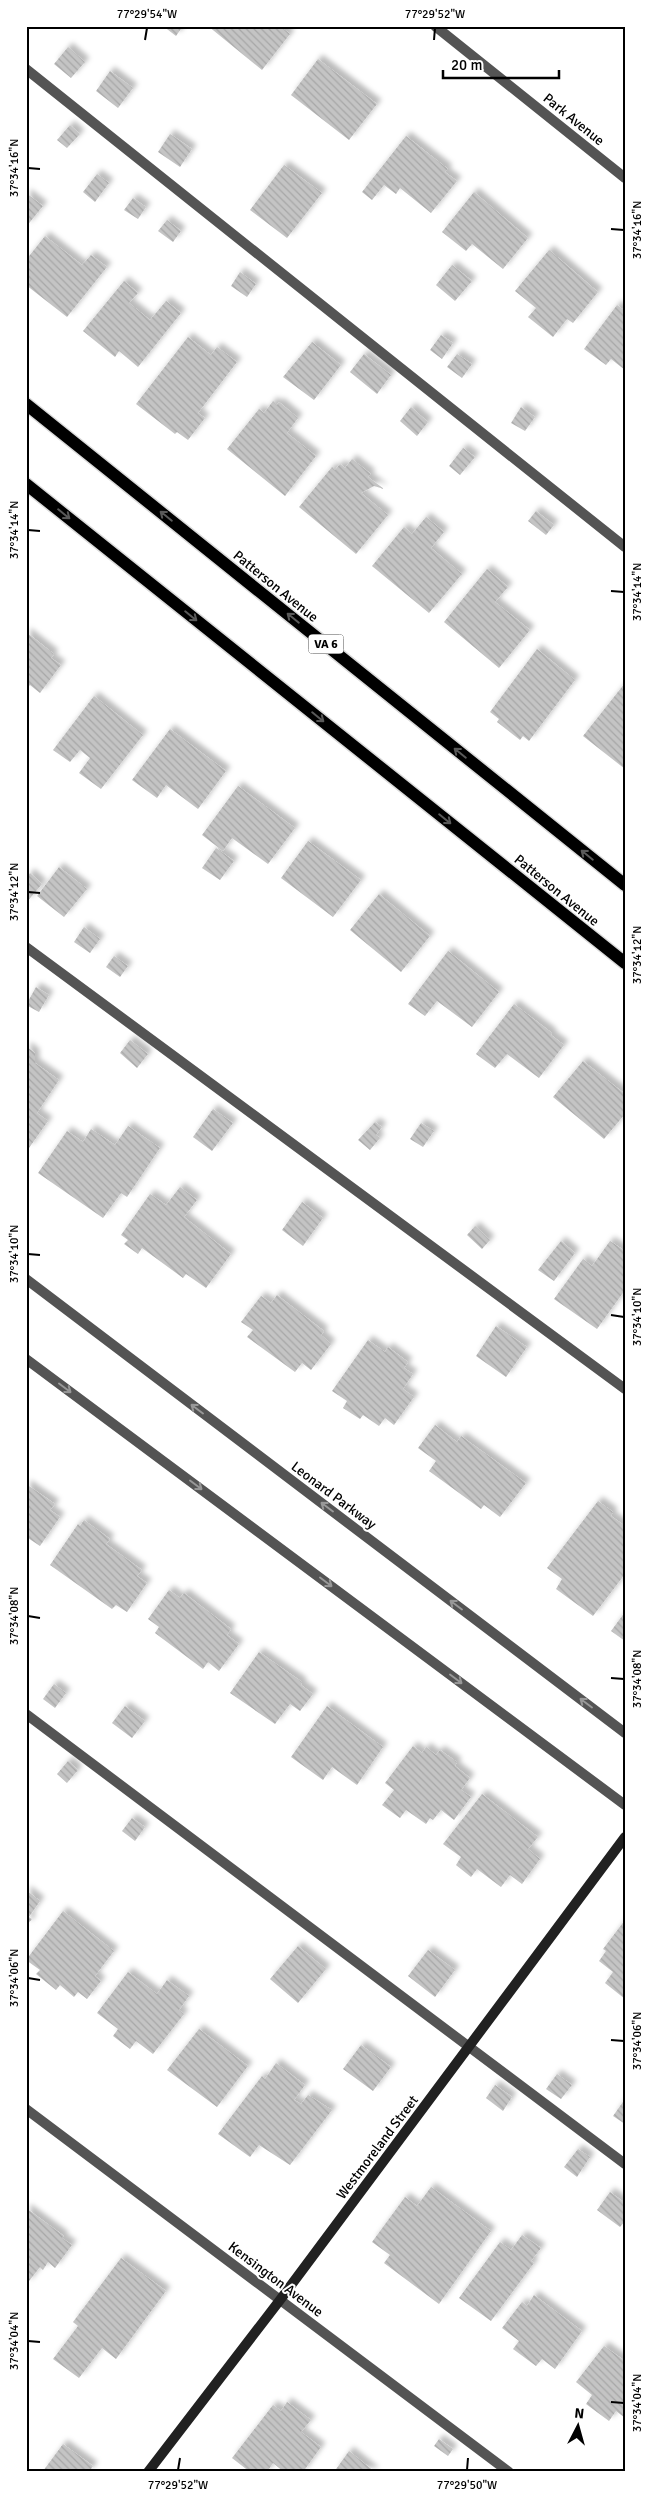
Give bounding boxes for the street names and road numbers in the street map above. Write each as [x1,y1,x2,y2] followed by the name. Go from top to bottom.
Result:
[540,90,608,149] street label: Park Avenue
[230,547,322,626] street label: Patterson Avenue
[308,634,344,654] road number: VA 6
[511,851,603,930] street label: Patterson Avenue
[288,1458,380,1533] street label: Leonard Parkway
[333,2092,422,2203] street label: Westmoreland Street
[225,2238,326,2321] street label: Kensington Avenue

